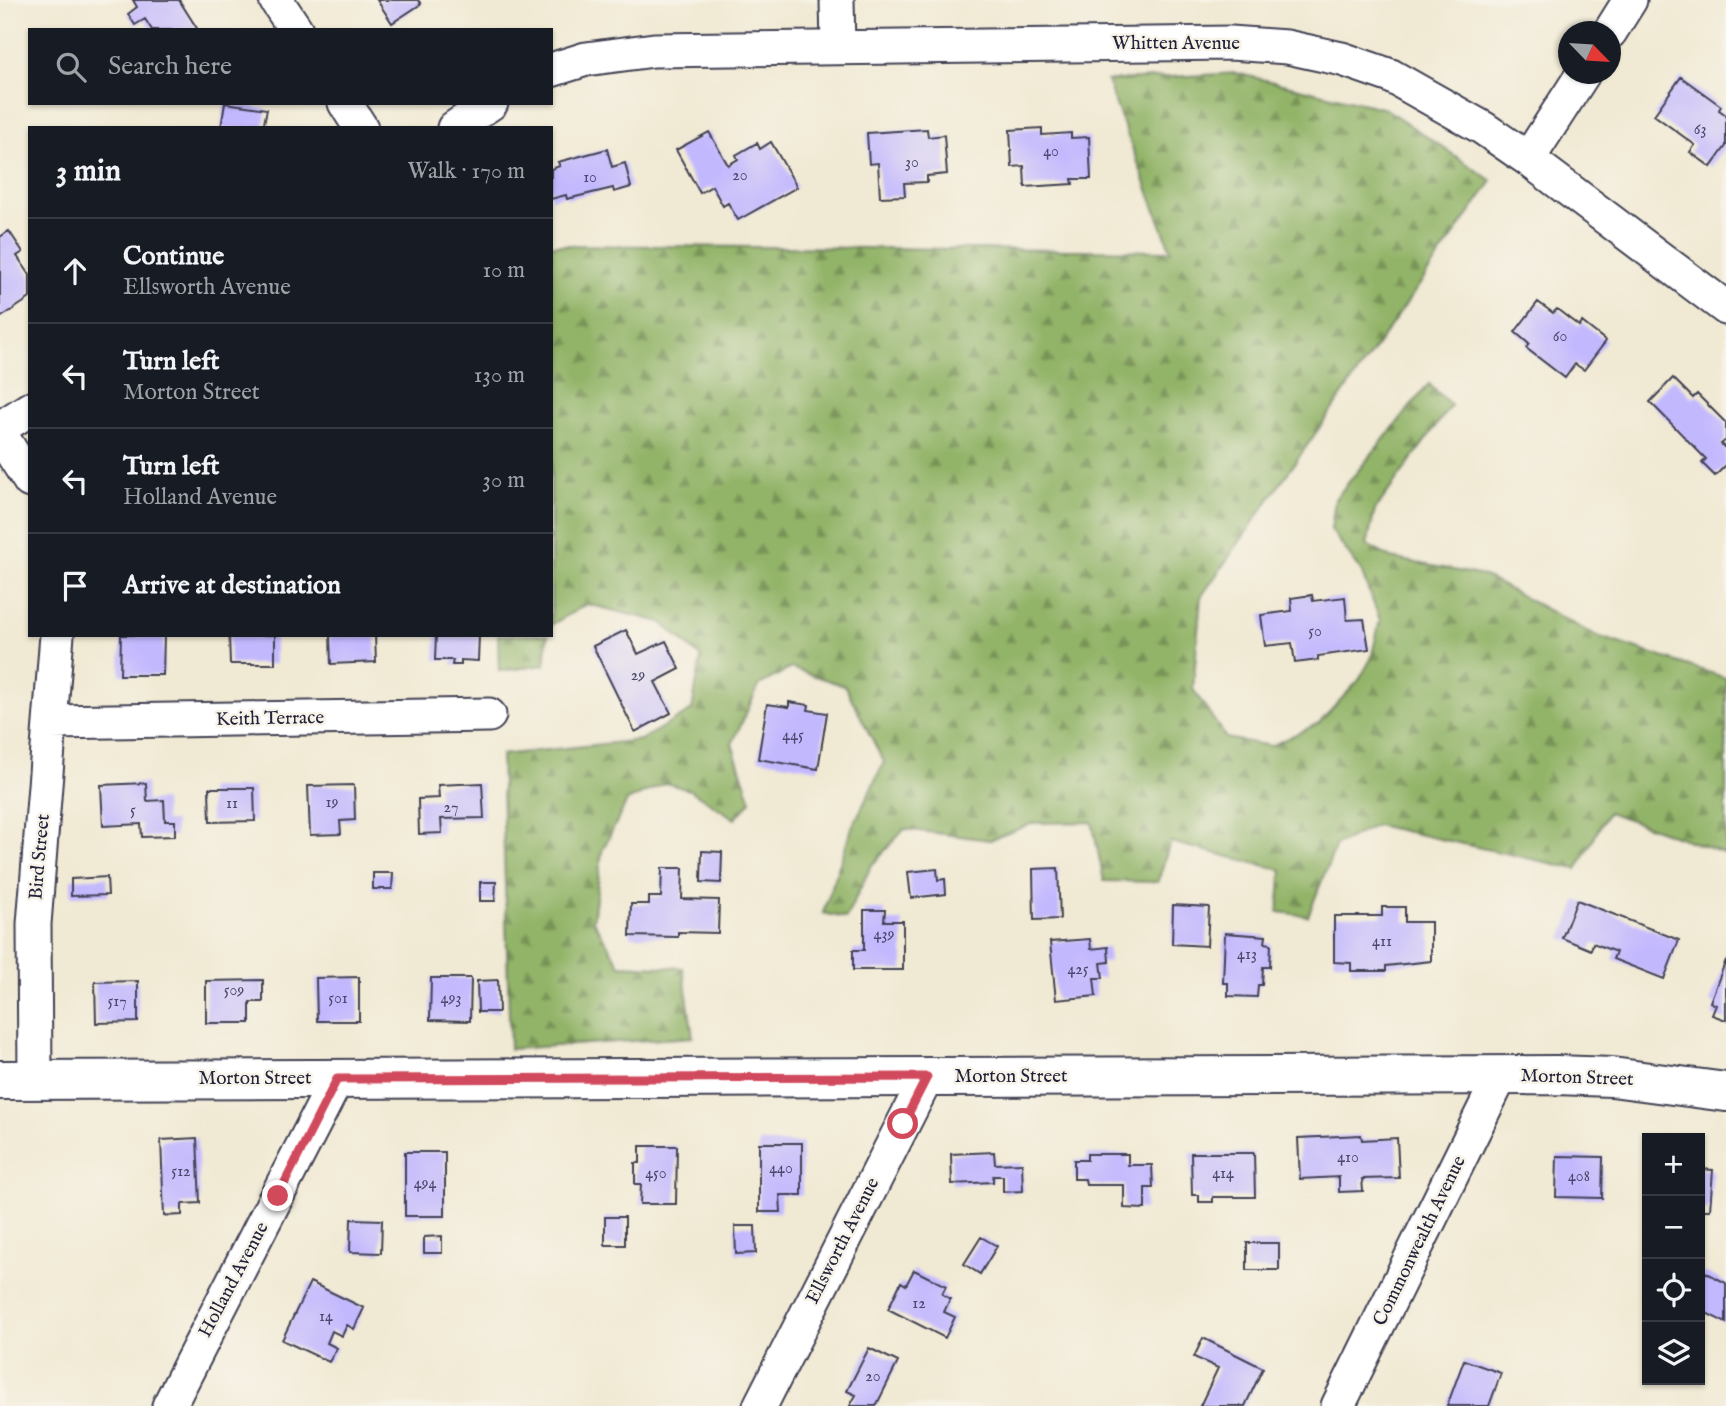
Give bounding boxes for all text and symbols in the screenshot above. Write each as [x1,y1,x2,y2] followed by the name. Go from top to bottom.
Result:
[1558,21,1621,84] north arrow
[28,28,553,105] search box
[1112,32,1240,56] street label: Whitten Avenue
[52,48,90,86] icon: search
[108,50,232,83] text: Search here
[1694,120,1706,140] house number: 63
[1043,142,1059,162] house number: 40
[56,153,121,191] text: 3 min
[905,153,919,173] house number: 30
[407,157,525,186] text: Walk · 170 m
[732,166,748,186] house number: 20
[583,168,597,188] house number: 10
[123,240,224,273] text: Continue
[56,252,94,290] icon: ahead
[482,256,525,285] text: 10 m
[123,273,291,302] text: Ellsworth Avenue
[1553,327,1567,347] house number: 60
[123,345,220,378] text: Turn left
[56,357,94,395] icon: left
[474,361,525,390] text: 130 m
[123,378,260,407] text: Morton Street
[123,450,220,483] text: Turn left
[56,462,94,500] icon: left
[482,466,525,495] text: 30 m
[123,483,277,512] text: Holland Avenue
[56,567,94,605] icon: arrive
[123,569,341,602] text: Arrive at destination
[1308,622,1322,642] house number: 50
[631,666,645,686] house number: 29
[216,706,325,732] street label: Keith Terrace
[782,726,804,746] house number: 445
[326,793,338,813] house number: 19
[226,794,238,814] house number: 11
[444,798,458,818] house number: 27
[130,801,136,821] house number: 5
[24,813,56,901] street label: Bird Street
[874,925,894,945] house number: 439
[1372,932,1392,952] house number: 411
[1237,945,1257,965] house number: 413
[1067,960,1089,980] house number: 425
[224,981,244,1001] house number: 509
[328,989,348,1009] house number: 501
[441,989,461,1009] house number: 493
[107,992,127,1012] house number: 517
[1520,1064,1634,1092] street label: Morton Street
[955,1065,1068,1089] street label: Morton Street
[199,1067,312,1091] street label: Morton Street
[887,1108,918,1139] route start
[1642,1133,1705,1385] map controls
[1642,1133,1705,1196] button: +
[1337,1148,1359,1168] house number: 410
[1368,1152,1472,1330] street label: Commonwealth Avenue
[769,1159,793,1179] house number: 440
[171,1162,191,1182] house number: 512
[645,1164,667,1184] house number: 450
[1212,1164,1234,1184] house number: 414
[1568,1167,1590,1187] house number: 408
[414,1174,436,1194] house number: 494
[801,1174,885,1308] street label: Ellsworth Avenue
[262,1180,293,1211] route end
[1642,1196,1705,1259] button: −
[194,1218,275,1342] street label: Holland Avenue
[1642,1259,1705,1322] button: locate
[912,1294,926,1314] house number: 12
[319,1307,333,1327] house number: 14
[1642,1322,1705,1385] button: layers
[865,1367,881,1387] house number: 20

